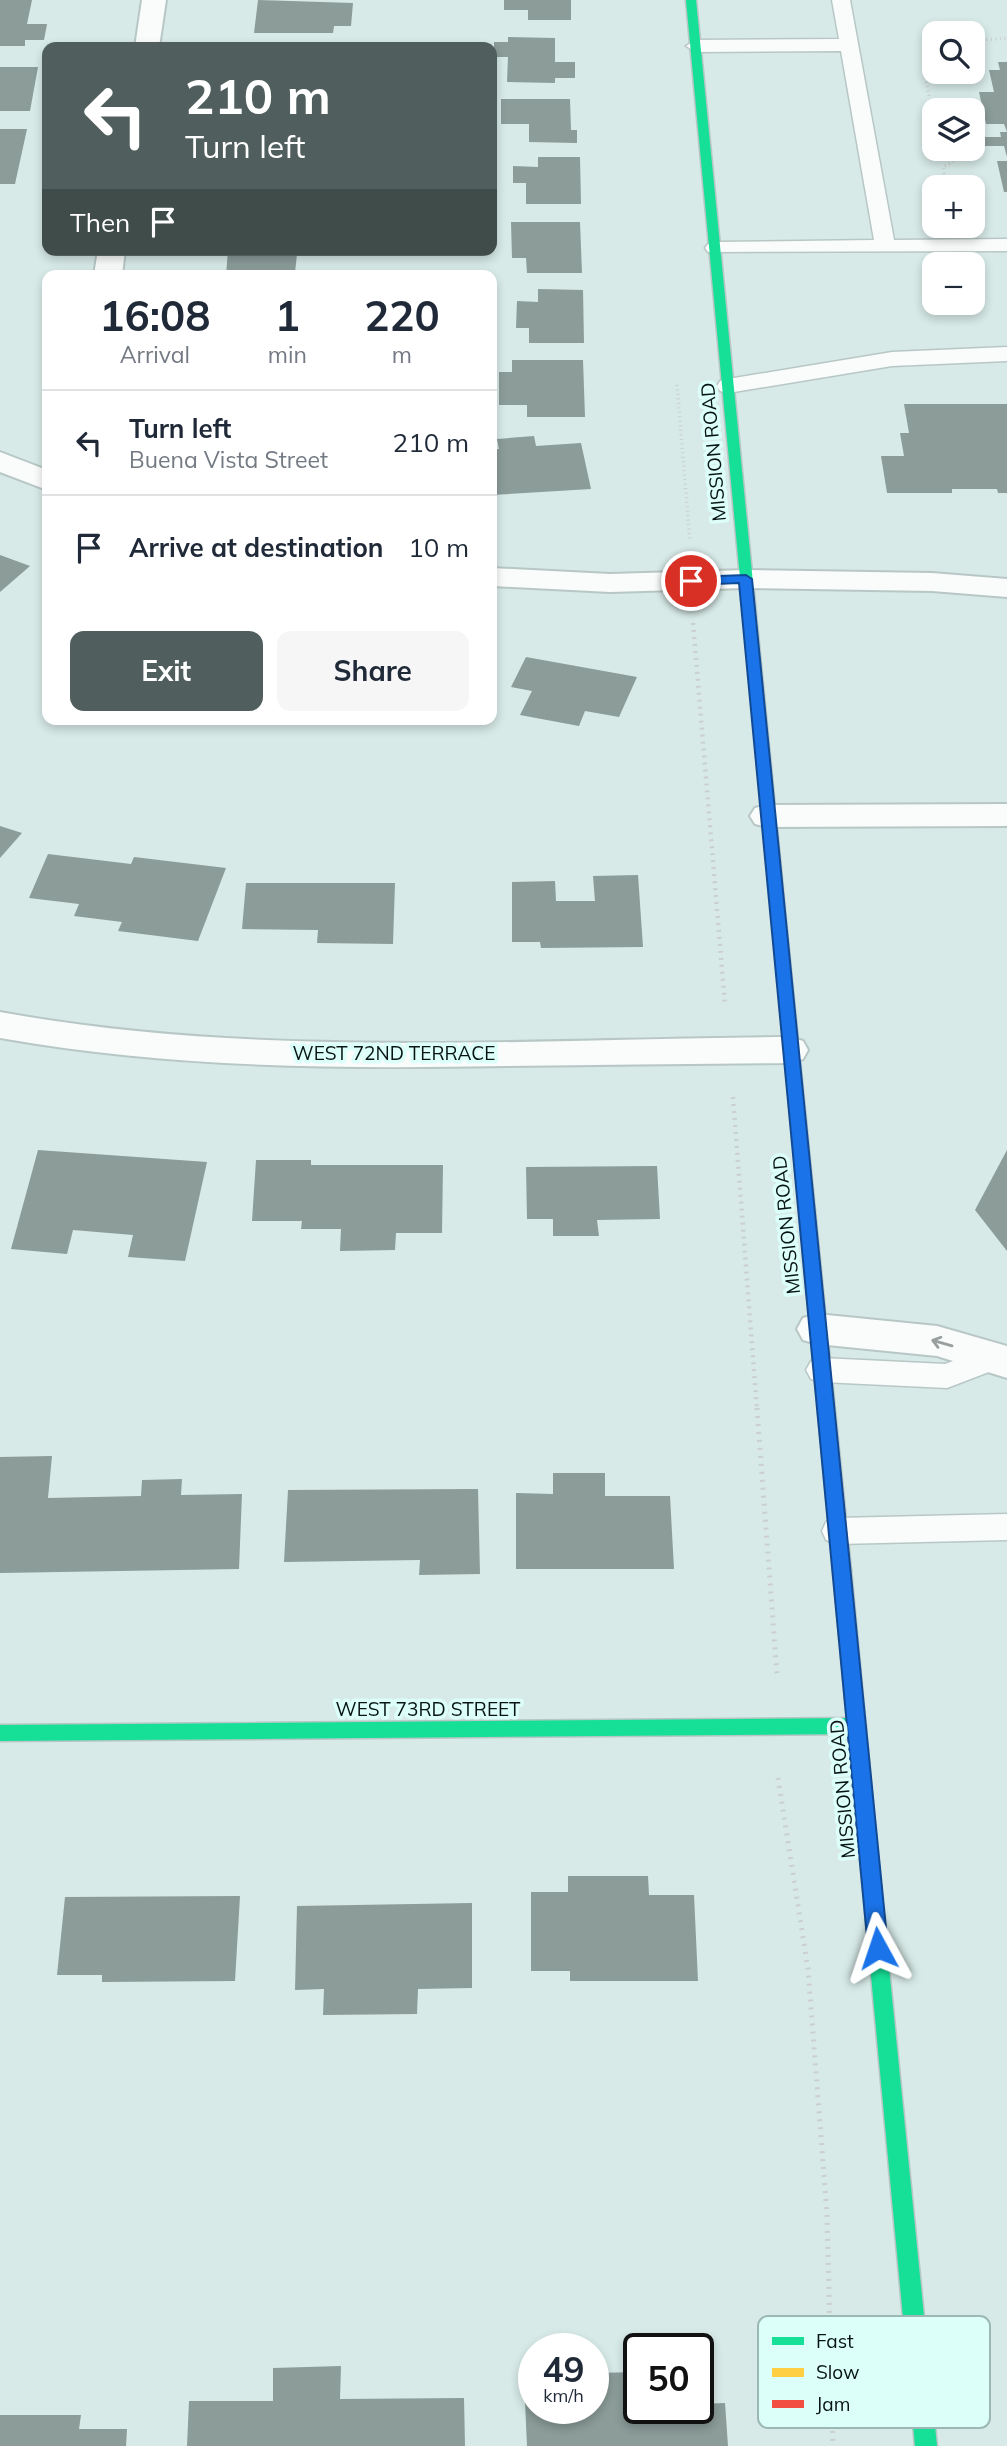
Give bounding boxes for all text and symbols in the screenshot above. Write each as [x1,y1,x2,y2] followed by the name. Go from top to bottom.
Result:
[922,21,985,315] map controls
[922,21,985,84] button: search
[185,65,331,126] text: 210 m
[70,70,161,161] icon: left
[922,98,985,161] button: layers
[185,126,305,166] text: Turn left
[922,175,985,238] button: +
[144,203,182,241] icon: arrive
[70,206,130,239] text: Then
[922,252,985,315] button: −
[99,289,210,342] text: 16:08
[275,289,300,342] text: 1
[364,289,440,342] text: 220
[120,340,190,369] text: Arrival
[268,340,307,369] text: min
[392,340,412,369] text: m
[695,382,731,522] street label: MISSION ROAD
[129,412,231,445] text: Turn left
[70,424,108,462] icon: left
[393,426,469,459] text: 210 m
[129,445,328,474] text: Buena Vista Street
[70,529,108,567] icon: arrive
[129,531,384,564] text: Arrive at destination
[408,531,469,564] text: 10 m
[661,551,721,611] pin
[672,562,710,600] icon: arrive
[70,631,263,711] button: Exit
[277,631,469,711] button: Share
[293,1041,495,1065] street label: WEST 72ND TERRACE
[767,1154,805,1296] street label: MISSION ROAD
[931,1336,953,1349] one-way arrow
[336,1697,521,1721] street label: WEST 73RD STREET
[824,1719,860,1859] street label: MISSION ROAD
[841,1911,915,1985] position arrow
[758,2316,990,2428] legend
[816,2329,854,2353] text: Fast
[623,2333,714,2424] speed limit sign: 50
[542,2347,585,2391] text: 49
[816,2360,860,2384] text: Slow
[543,2384,584,2407] text: km/h
[816,2392,850,2416] text: Jam

